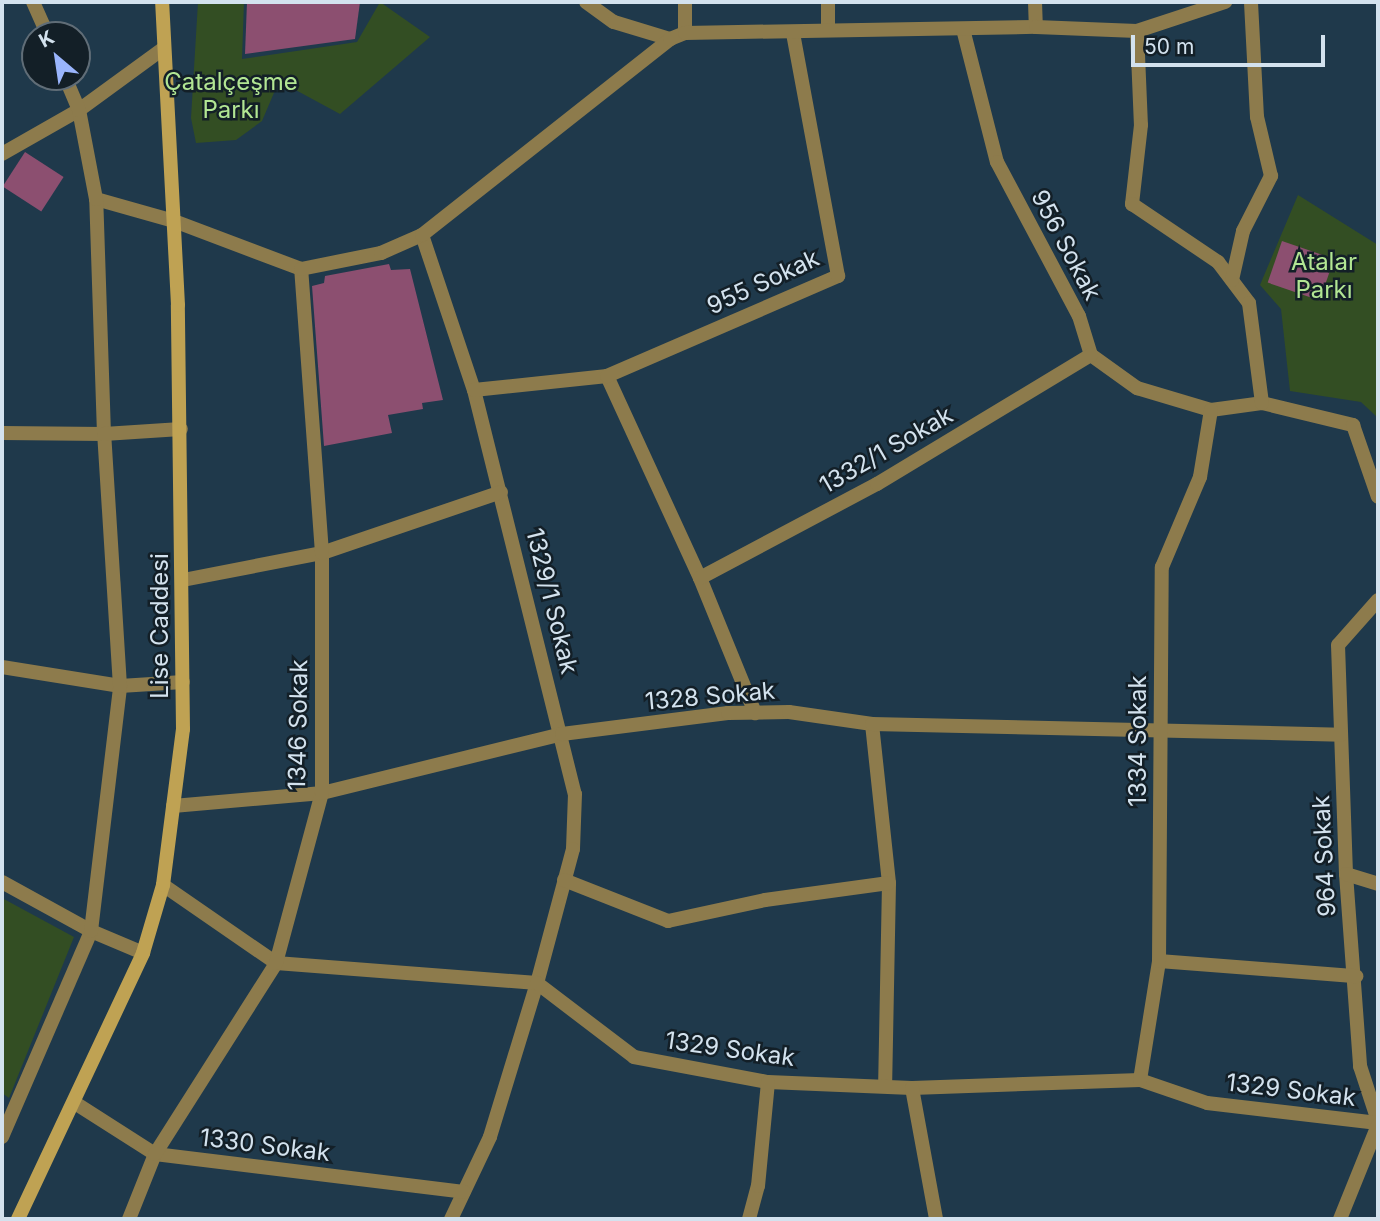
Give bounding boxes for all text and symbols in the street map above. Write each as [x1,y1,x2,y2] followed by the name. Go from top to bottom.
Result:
[21,21,91,91] north arrow
[1135,21,1329,65] scale bar
[35,26,58,52] text: K
[1144,34,1194,59] text: 50 m
[164,68,298,124] park label: Çatalçeşme Parkı
[1025,185,1107,305] street label: 956 Sokak
[702,244,824,320] street label: 955 Sokak
[1291,248,1357,304] park label: Atalar Parkı
[814,400,958,500] street label: 1332/1 Sokak
[520,525,584,677] street label: 1329/1 Sokak
[146,553,174,699] street label: Lise Caddesi
[282,659,314,791] street label: 1346 Sokak
[1124,675,1152,807] street label: 1334 Sokak
[644,676,776,716] street label: 1328 Sokak
[1306,795,1342,917] street label: 964 Sokak
[663,1026,797,1072] street label: 1329 Sokak
[1224,1068,1358,1112] street label: 1329 Sokak
[198,1123,332,1167] street label: 1330 Sokak

